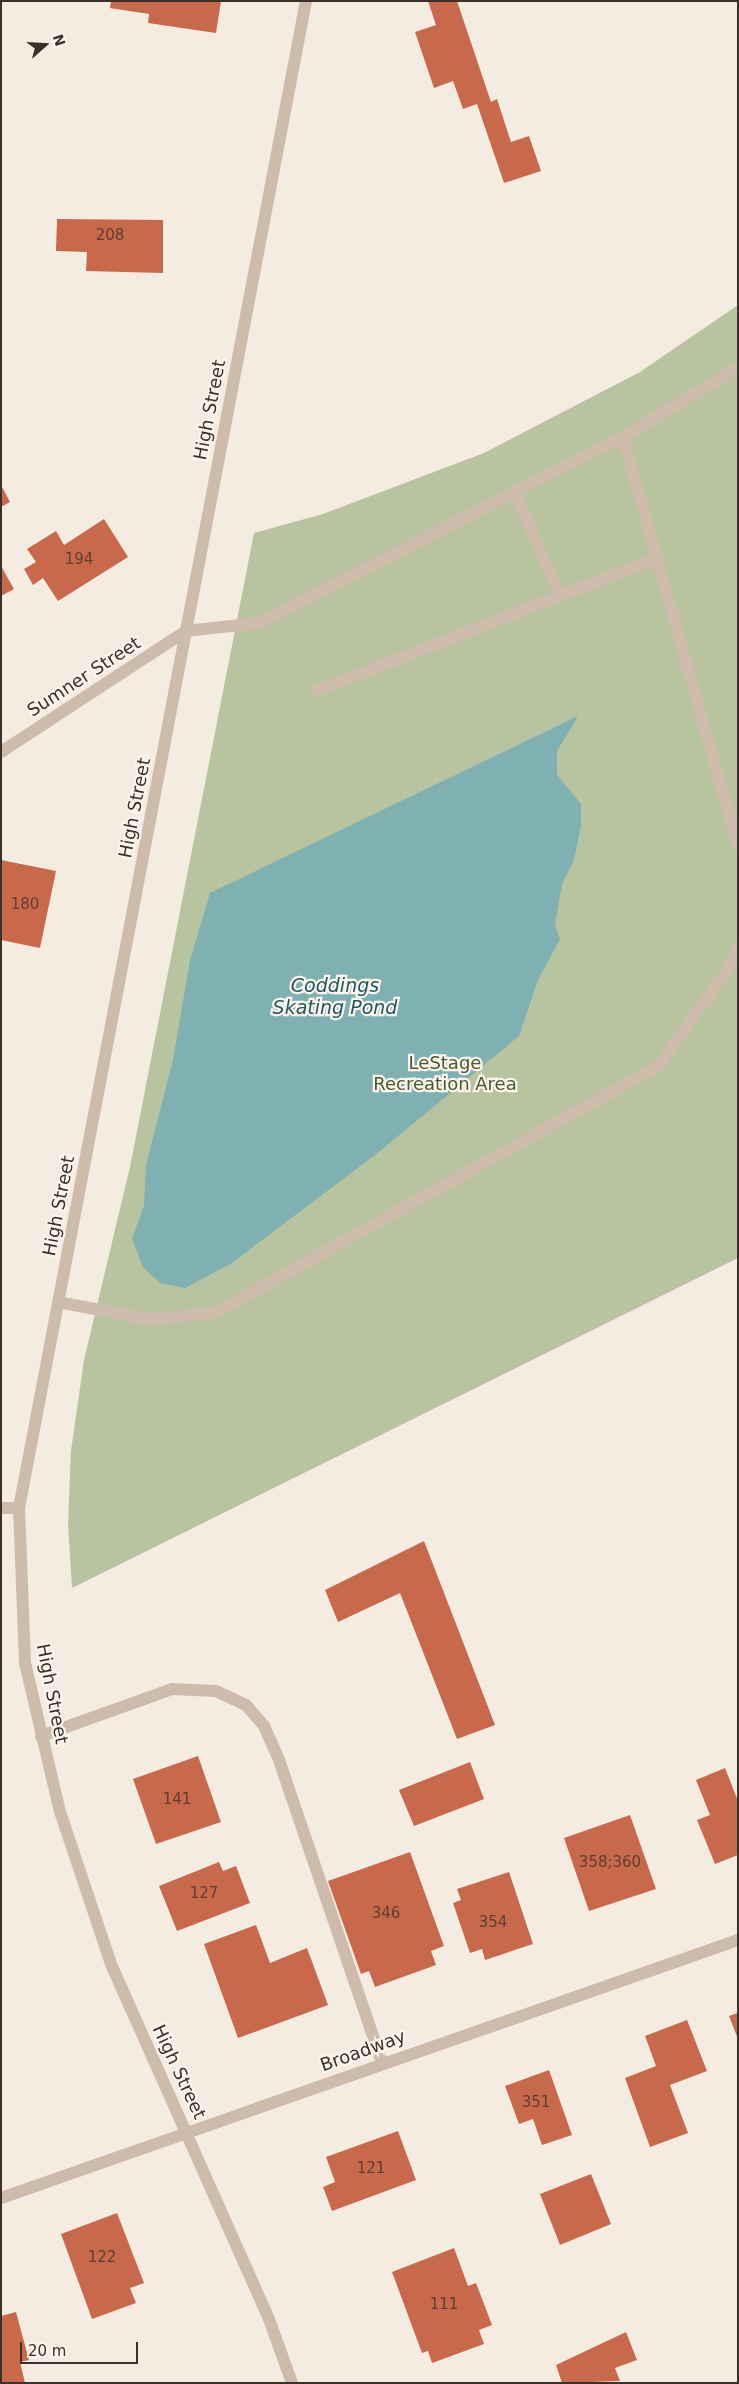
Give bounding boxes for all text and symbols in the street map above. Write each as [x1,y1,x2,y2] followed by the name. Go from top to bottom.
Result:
[20,20,70,70] north arrow
[50,32,69,48] text: N
[96,227,124,245] house number: 208
[190,358,230,462] street label: High Street
[65,551,93,569] house number: 194
[23,632,145,722] street label: Sumner Street
[115,756,155,860] street label: High Street
[11,896,39,914] house number: 180
[273,975,397,1019] water label: Coddings Skating Pond
[373,1053,517,1096] park label: LeStage Recreation Area
[39,1154,79,1258] street label: High Street
[32,1642,72,1746] street label: High Street
[163,1791,191,1809] house number: 141
[579,1854,641,1872] house number: 358;360
[190,1885,218,1903] house number: 127
[372,1905,400,1923] house number: 346
[479,1914,507,1932] house number: 354
[148,2021,210,2123] street label: High Street
[317,2026,409,2076] street label: Broadway
[522,2094,550,2112] house number: 351
[357,2160,385,2178] house number: 121
[88,2249,116,2267] house number: 122
[430,2296,458,2314] house number: 111
[22,2332,140,2364] scale bar
[28,2342,66,2360] text: 20 m

